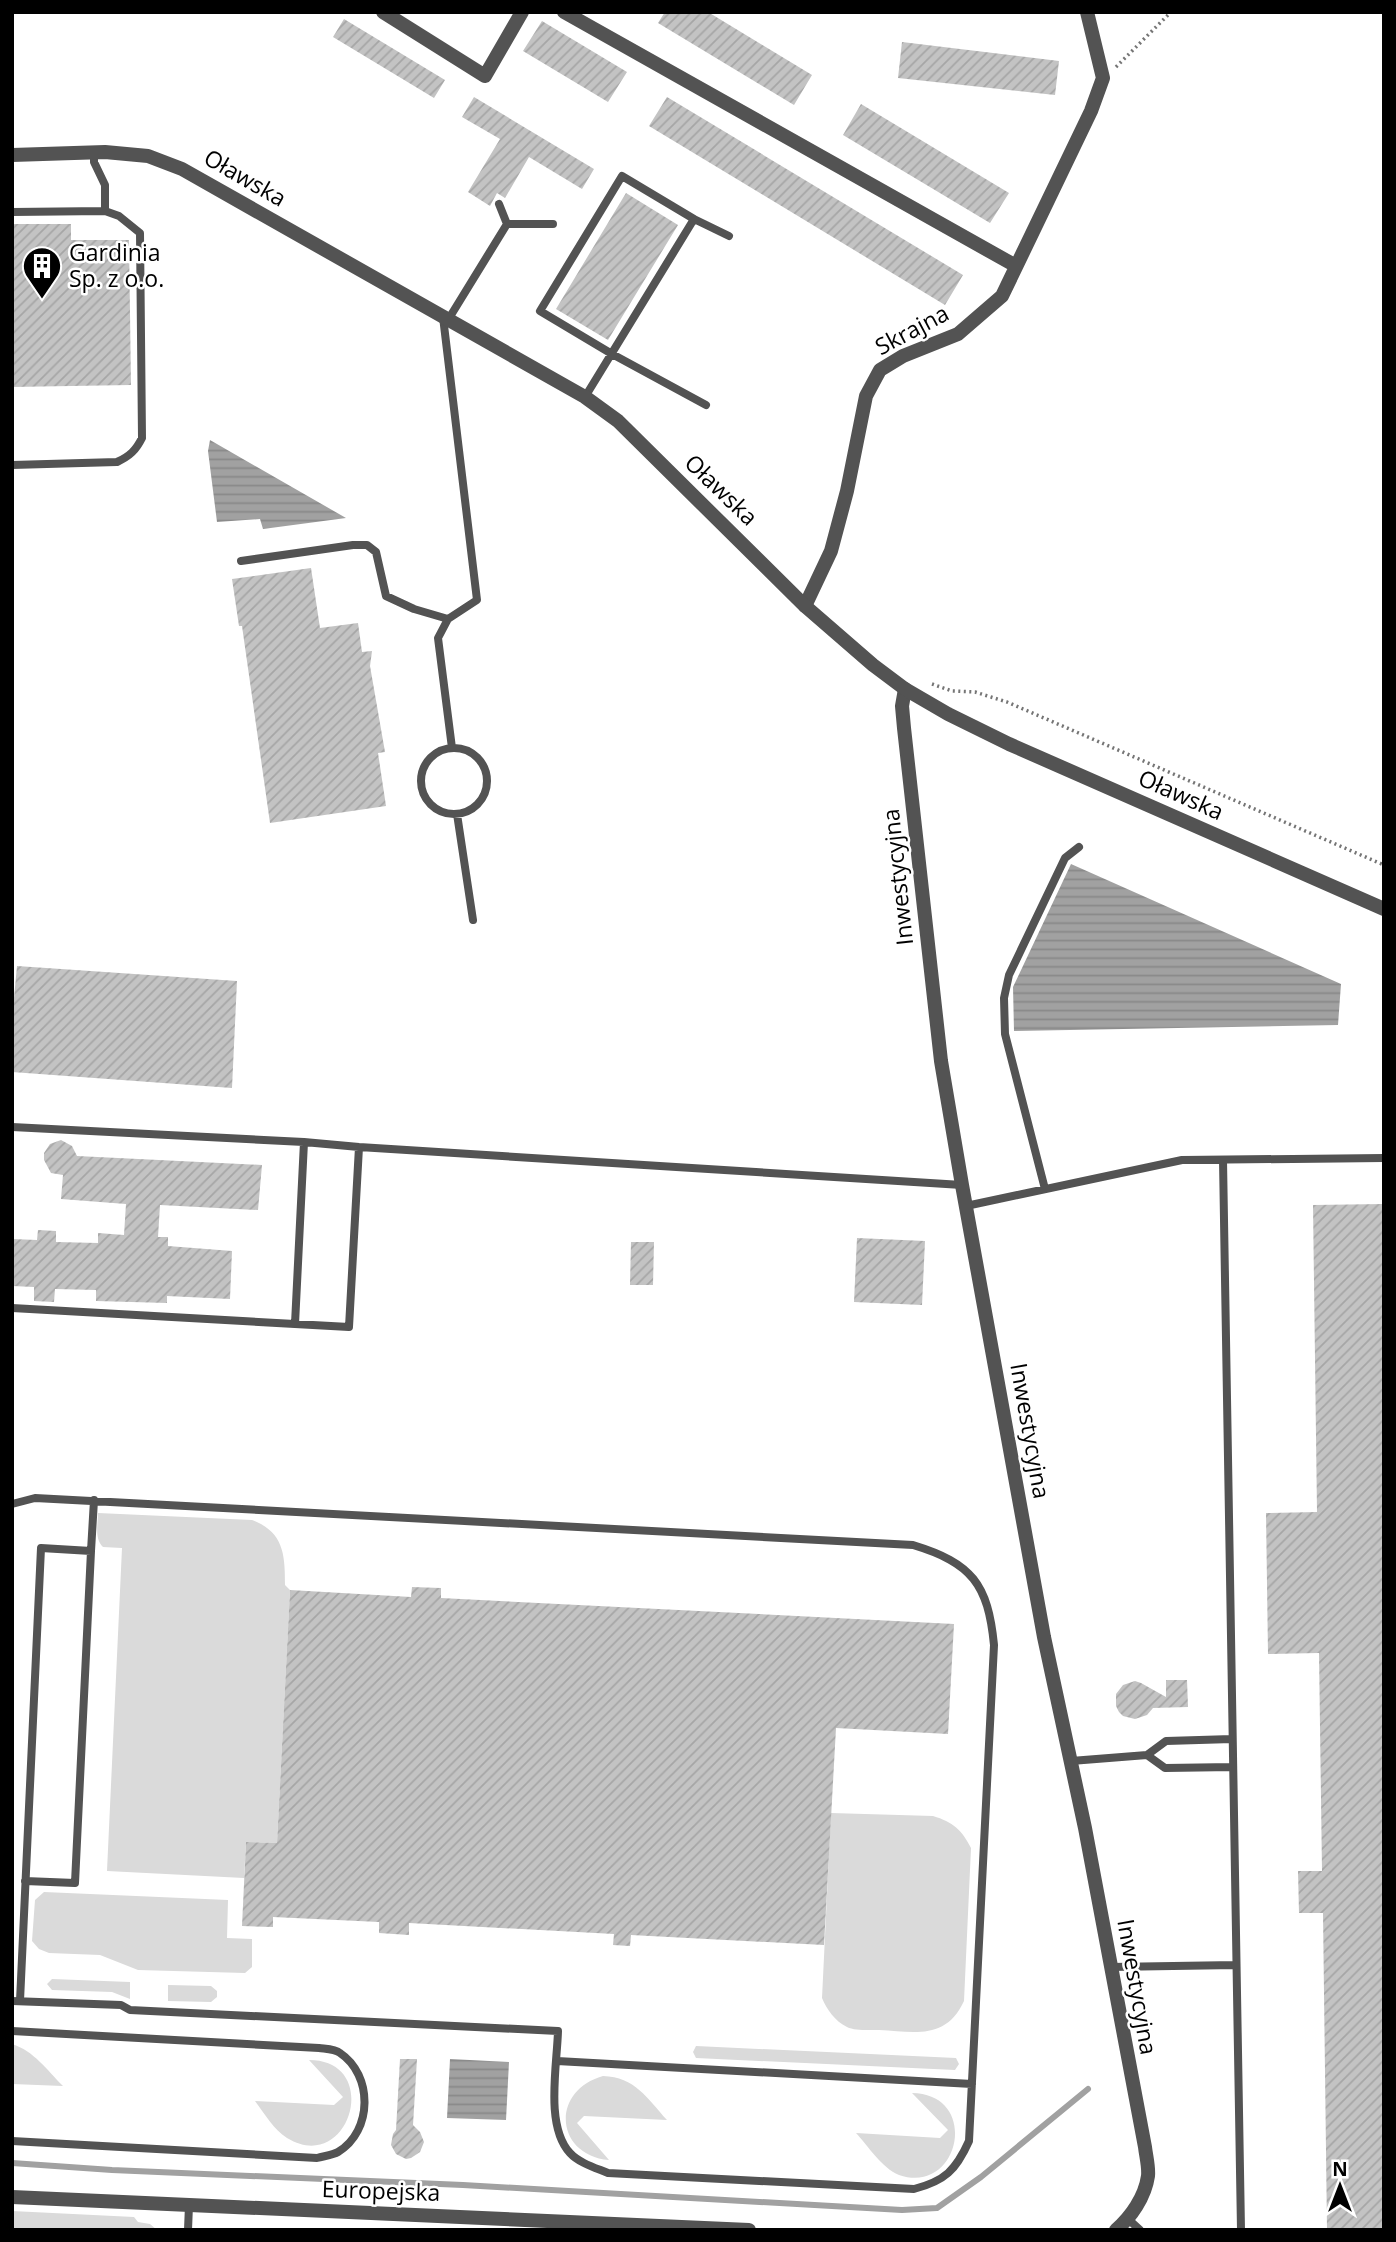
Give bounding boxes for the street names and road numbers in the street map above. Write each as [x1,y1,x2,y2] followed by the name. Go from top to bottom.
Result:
[198,141,293,214] street label: Oławska
[869,296,954,362] street label: Skrajna
[678,446,765,532] street label: Oławska
[1134,761,1229,827] street label: Oławska
[874,807,920,947] street label: Inwestycyjna
[1003,1360,1059,1501] street label: Inwestycyjna
[1110,1916,1166,2057] street label: Inwestycyjna
[321,2172,441,2208] street label: Europejska

